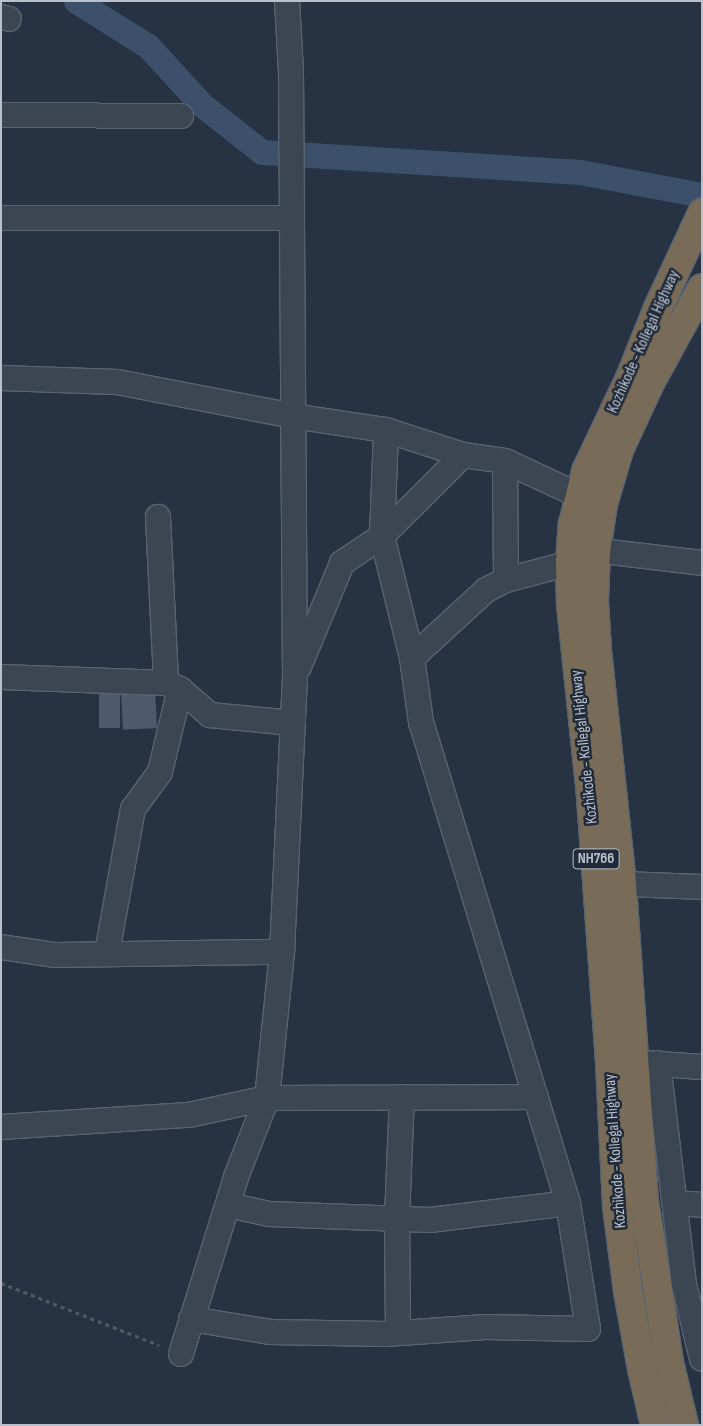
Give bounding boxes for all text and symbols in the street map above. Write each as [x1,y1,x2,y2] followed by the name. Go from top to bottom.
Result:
[604,267,684,417] street label: Kozhikode - Kollegal Highway
[567,669,603,825] street label: Kozhikode - Kollegal Highway
[572,846,620,872] road number: NH766
[601,1073,631,1229] street label: Kozhikode - Kollegal Highway

